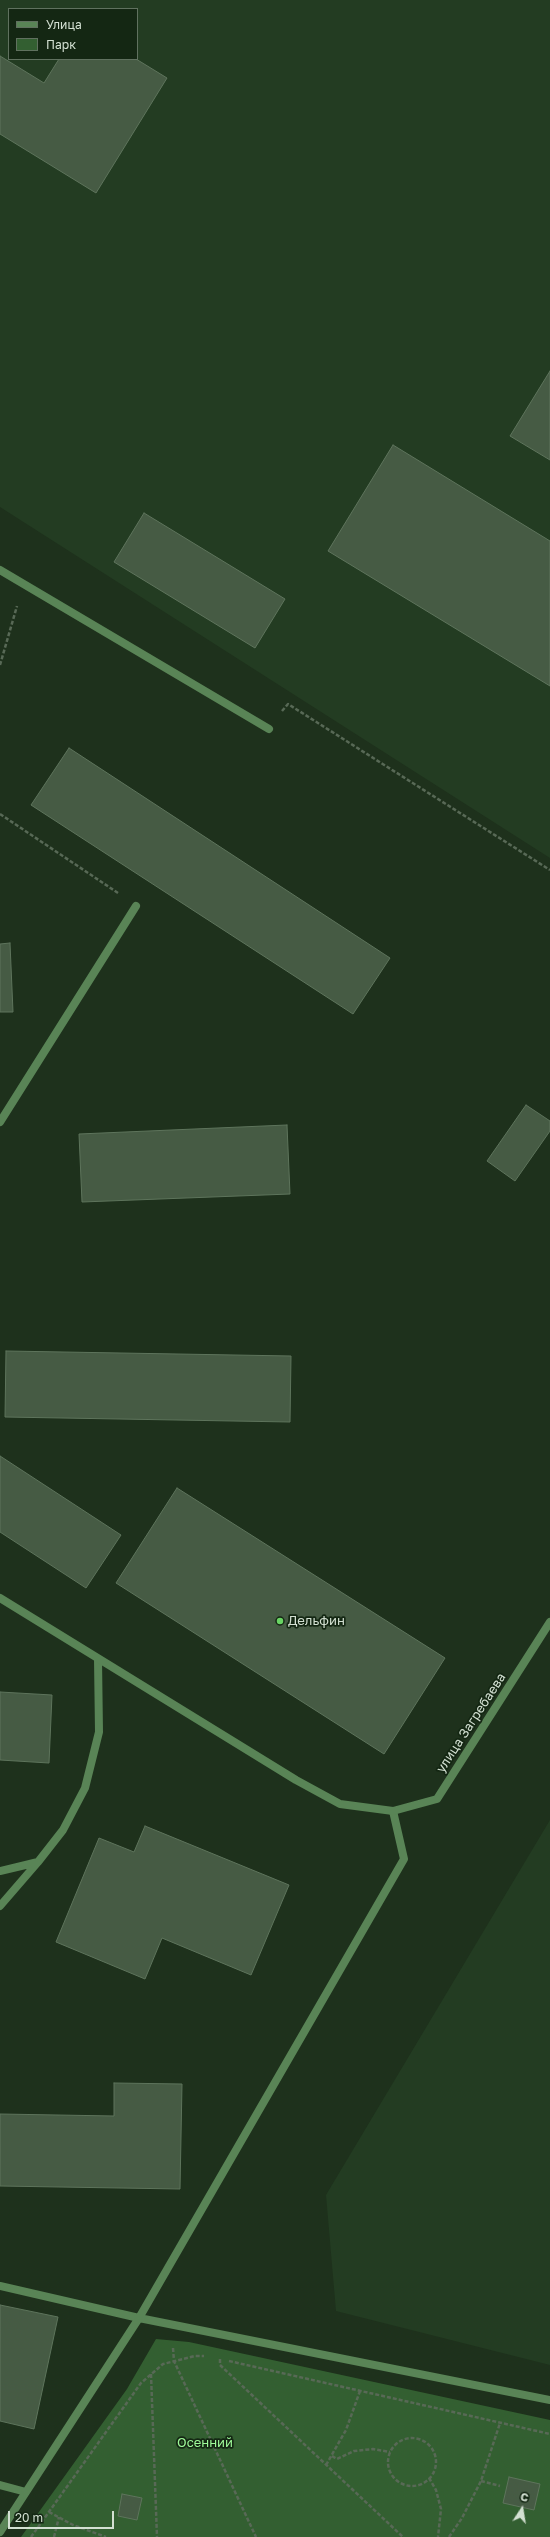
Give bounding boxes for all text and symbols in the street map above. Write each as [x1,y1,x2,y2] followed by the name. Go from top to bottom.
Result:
[8,8,138,60] legend
[46,17,82,32] text: Улица
[46,37,76,52] text: Парк
[288,1613,345,1629] place label: Дельфин
[275,1616,285,1626] marker: Дельфин
[433,1670,509,1776] street label: улица Загребаева
[177,2435,233,2451] park label: Осенний
[502,2489,542,2529] north arrow
[519,2490,530,2504] text: С
[10,2503,116,2529] scale bar
[15,2510,43,2525] text: 20 m

